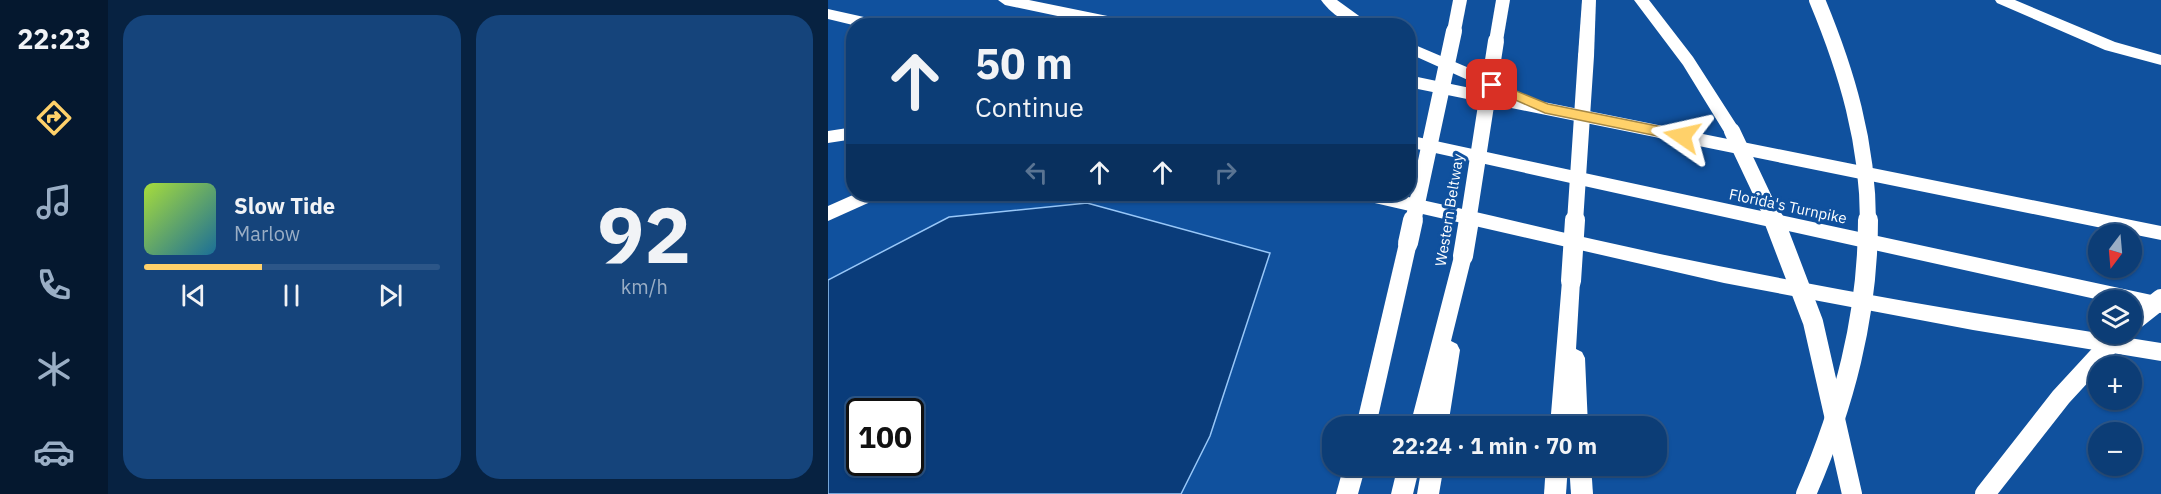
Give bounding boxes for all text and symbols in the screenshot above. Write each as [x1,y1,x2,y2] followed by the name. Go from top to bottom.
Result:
[17,21,91,56] text: 22:23
[975,36,1073,91] text: 50 m
[876,42,954,120] icon: ahead
[1466,59,1517,110] pin
[1475,68,1508,101] icon: arrive
[975,89,1084,124] text: Continue
[33,97,75,139] icon: directions
[1650,104,1714,168] position arrow
[1431,152,1467,268] street label: Western Beltway
[1020,156,1053,189] icon: left
[1083,156,1116,189] icon: ahead
[1146,156,1179,189] icon: ahead
[1209,156,1242,189] icon: right
[33,181,75,223] icon: music
[597,183,691,284] text: 92
[1727,184,1849,228] street label: Florida's Turnpike
[234,191,335,220] text: Slow Tide
[234,220,300,247] text: Marlow
[2088,224,2142,278] north arrow
[2088,224,2142,476] map controls
[33,264,75,306] icon: phone
[621,273,668,300] text: km/h
[177,279,210,312] icon: previous
[275,279,308,312] icon: pause
[374,279,407,312] icon: next
[2088,290,2142,344] button: layers
[33,348,75,390] icon: climate
[2088,356,2142,410] button: +
[846,398,924,476] speed limit sign: 100
[2088,422,2142,476] button: −
[33,431,75,473] icon: car
[1392,431,1597,460] text: 22:24 · 1 min · 70 m

